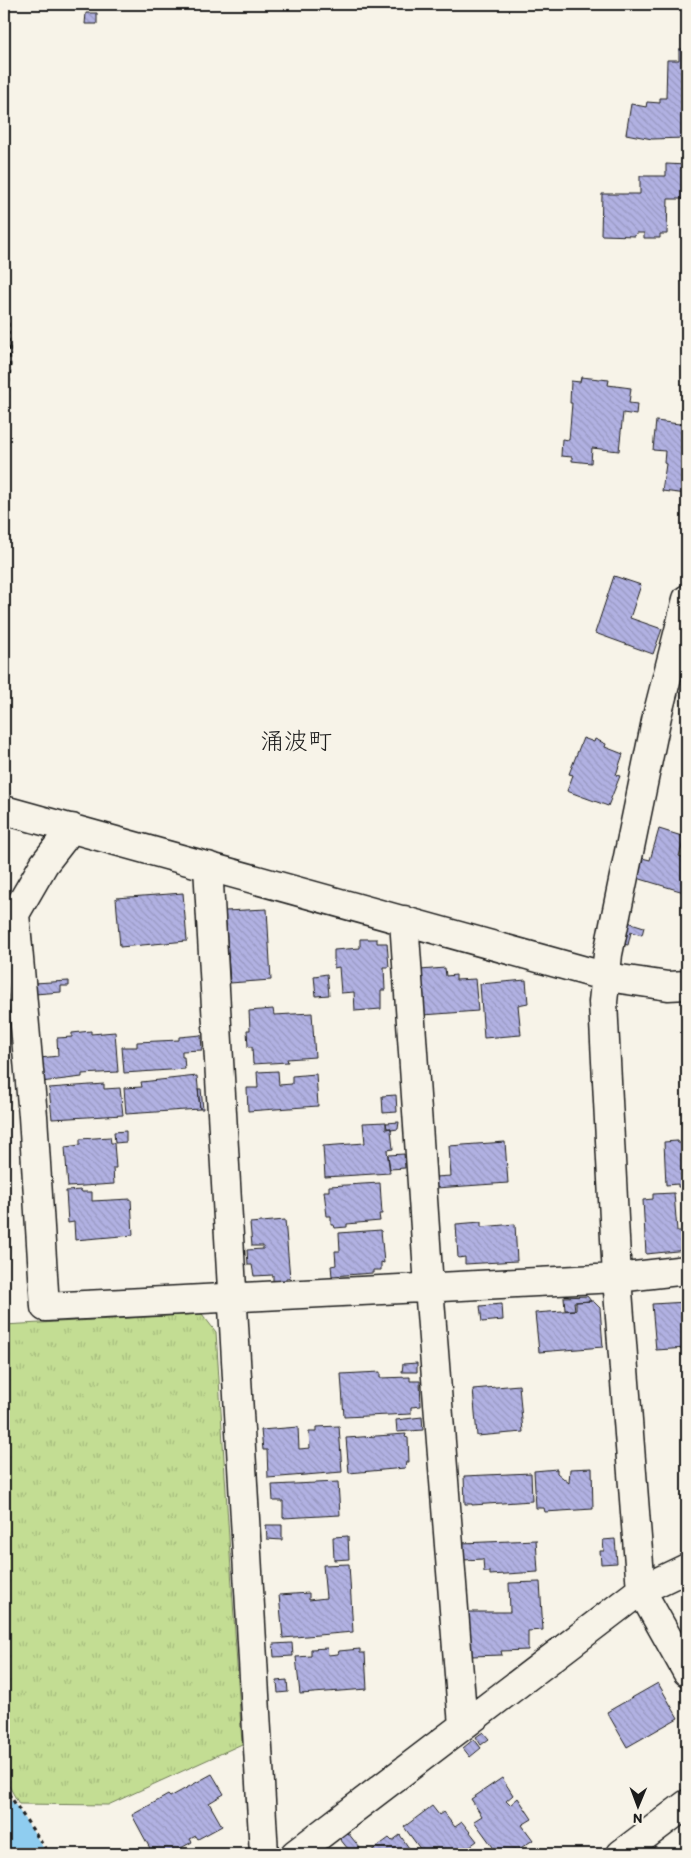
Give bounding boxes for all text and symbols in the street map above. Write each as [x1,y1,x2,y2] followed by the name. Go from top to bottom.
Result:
[260,726,332,755] district label: 涌波町
[614,1780,664,1830] north arrow
[633,1810,643,1827] text: N

